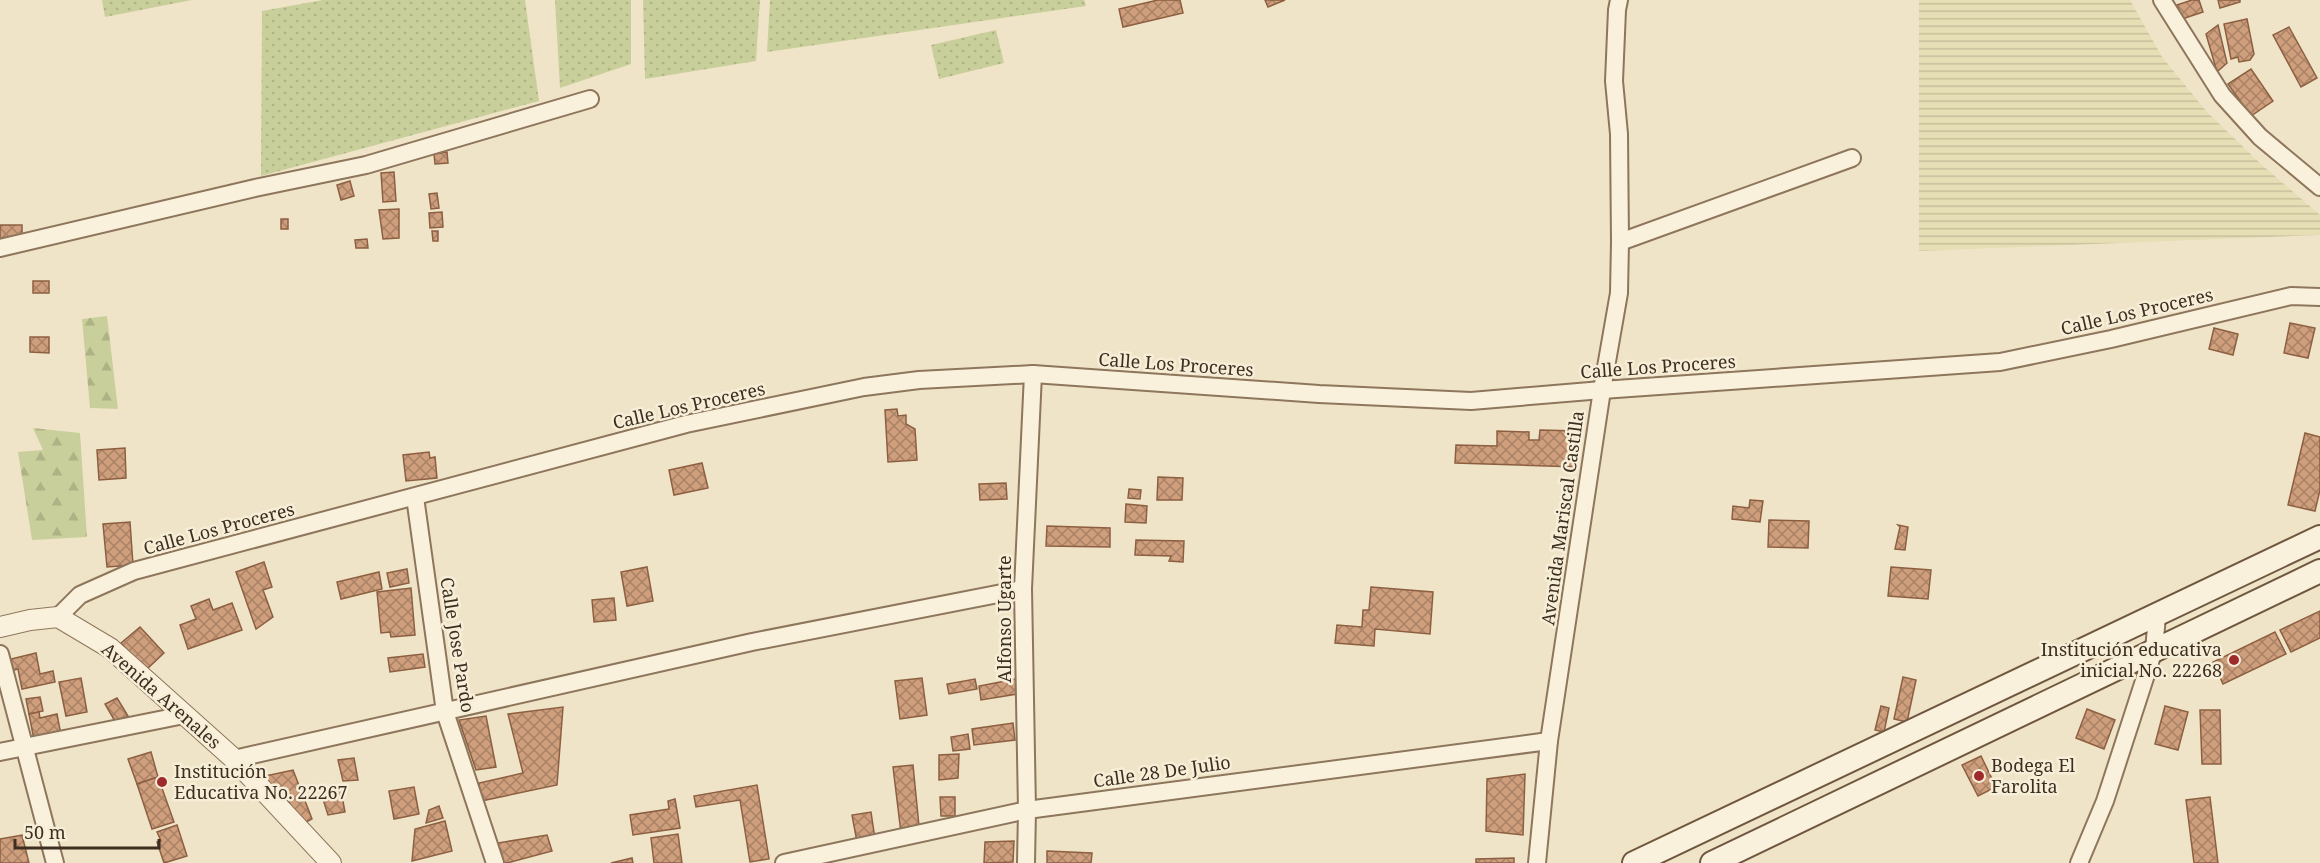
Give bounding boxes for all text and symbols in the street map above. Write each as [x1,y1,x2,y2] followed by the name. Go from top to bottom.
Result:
[2058,282,2215,340] street label: Calle Los Proceres
[1098,347,1254,381] street label: Calle Los Proceres
[1580,349,1736,383] street label: Calle Los Proceres
[610,376,767,434] street label: Calle Los Proceres
[1535,409,1589,627] street label: Avenida Mariscal Castilla
[141,496,297,560] street label: Calle Los Proceres
[992,555,1016,683] street label: Alfonso Ugarte
[435,575,481,714] street label: Calle Jose Pardo
[97,637,226,754] street label: Avenida Arenales
[2041,637,2222,682] place label: Institución educativa inicial No. 22268
[2227,653,2241,667] marker: Institución educativa inicial No. 22268
[1092,749,1232,793] street label: Calle 28 De Julio
[1991,753,2076,798] place label: Bodega El Farolita
[174,759,348,804] place label: Institución Educativa No. 22267
[1972,769,1986,783] marker: Bodega El Farolita
[155,775,169,789] marker: Institución Educativa No. 22267
[15,812,159,850] scale bar
[24,820,66,844] text: 50 m

